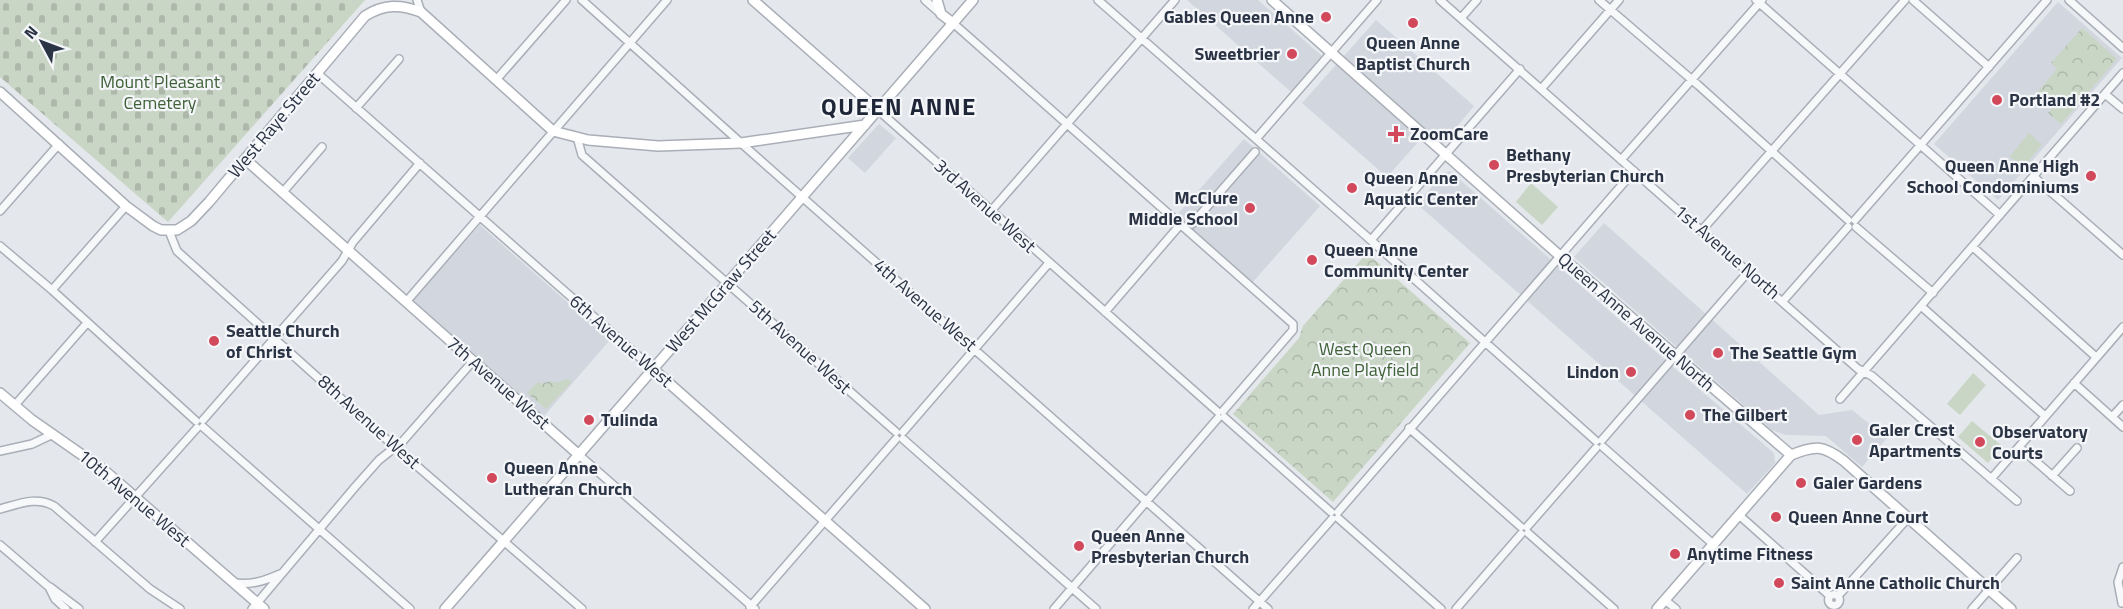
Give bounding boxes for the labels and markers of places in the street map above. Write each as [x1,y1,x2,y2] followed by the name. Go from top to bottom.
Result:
[1164,3,1314,30] place label: Gables Queen Anne
[1319,10,1333,24] marker: Gables Queen Anne
[1406,16,1420,30] marker: Queen Anne Baptist Church
[1356,29,1470,77] place label: Queen Anne Baptist Church
[1195,40,1280,67] place label: Sweetbrier
[1285,47,1299,61] marker: Sweetbrier
[2009,86,2100,113] place label: Portland #2
[1990,93,2004,107] marker: Portland #2
[1410,120,1489,147] place label: ZoomCare
[1387,125,1405,143] marker: ZoomCare
[1506,141,1664,189] place label: Bethany Presbyterian Church
[1907,152,2079,200] place label: Queen Anne High School Condominiums
[1487,158,1501,172] marker: Bethany Presbyterian Church
[1364,164,1478,212] place label: Queen Anne Aquatic Center
[2084,169,2098,183] marker: Queen Anne High School Condominiums
[1345,181,1359,195] marker: Queen Anne Aquatic Center
[1128,184,1238,232] place label: McClure Middle School
[1243,201,1257,215] marker: McClure Middle School
[1324,236,1469,284] place label: Queen Anne Community Center
[1305,253,1319,267] marker: Queen Anne Community Center
[226,317,340,365] place label: Seattle Church of Christ
[207,334,221,348] marker: Seattle Church of Christ
[1730,339,1857,366] place label: The Seattle Gym
[1711,346,1725,360] marker: The Seattle Gym
[1566,358,1619,385] place label: Lindon
[1624,365,1638,379] marker: Lindon
[1702,401,1788,428] place label: The Gilbert
[601,406,658,433] place label: Tulinda
[1683,408,1697,422] marker: The Gilbert
[582,413,596,427] marker: Tulinda
[1869,416,1961,464] place label: Galer Crest Apartments
[1992,418,2088,466] place label: Observatory Courts
[1850,433,1864,447] marker: Galer Crest Apartments
[1973,435,1987,449] marker: Observatory Courts
[504,454,632,502] place label: Queen Anne Lutheran Church
[1813,469,1922,496] place label: Galer Gardens
[485,471,499,485] marker: Queen Anne Lutheran Church
[1794,476,1808,490] marker: Galer Gardens
[1788,503,1929,530] place label: Queen Anne Court
[1769,510,1783,524] marker: Queen Anne Court
[1091,522,1249,570] place label: Queen Anne Presbyterian Church
[1072,539,1086,553] marker: Queen Anne Presbyterian Church
[1687,540,1813,567] place label: Anytime Fitness
[1668,547,1682,561] marker: Anytime Fitness
[1791,569,2000,596] place label: Saint Anne Catholic Church
[1772,576,1786,590] marker: Saint Anne Catholic Church

